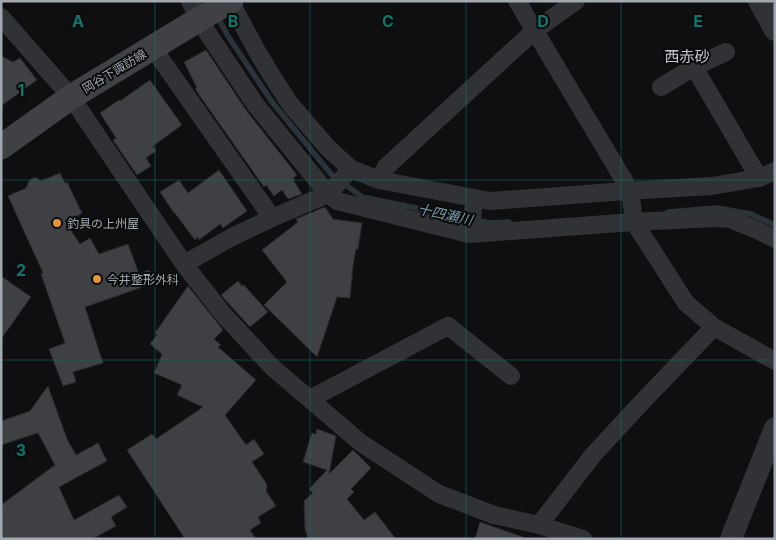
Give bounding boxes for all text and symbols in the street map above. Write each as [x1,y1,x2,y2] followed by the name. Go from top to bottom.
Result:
[72,11,84,31] text: A
[228,11,238,31] text: B
[382,11,394,31] text: C
[537,11,549,31] text: D
[693,11,703,31] text: E
[79,46,149,96] street label: 岡谷下諏訪線
[664,47,710,66] district label: 西赤砂
[18,80,24,100] text: 1
[416,200,476,229] water label: 十四瀬川
[67,216,139,231] place label: 釣具の上州屋
[51,217,63,229] marker: 釣具の上州屋
[16,260,26,280] text: 2
[107,272,179,287] place label: 今井整形外科
[91,273,103,285] marker: 今井整形外科
[16,440,26,460] text: 3

